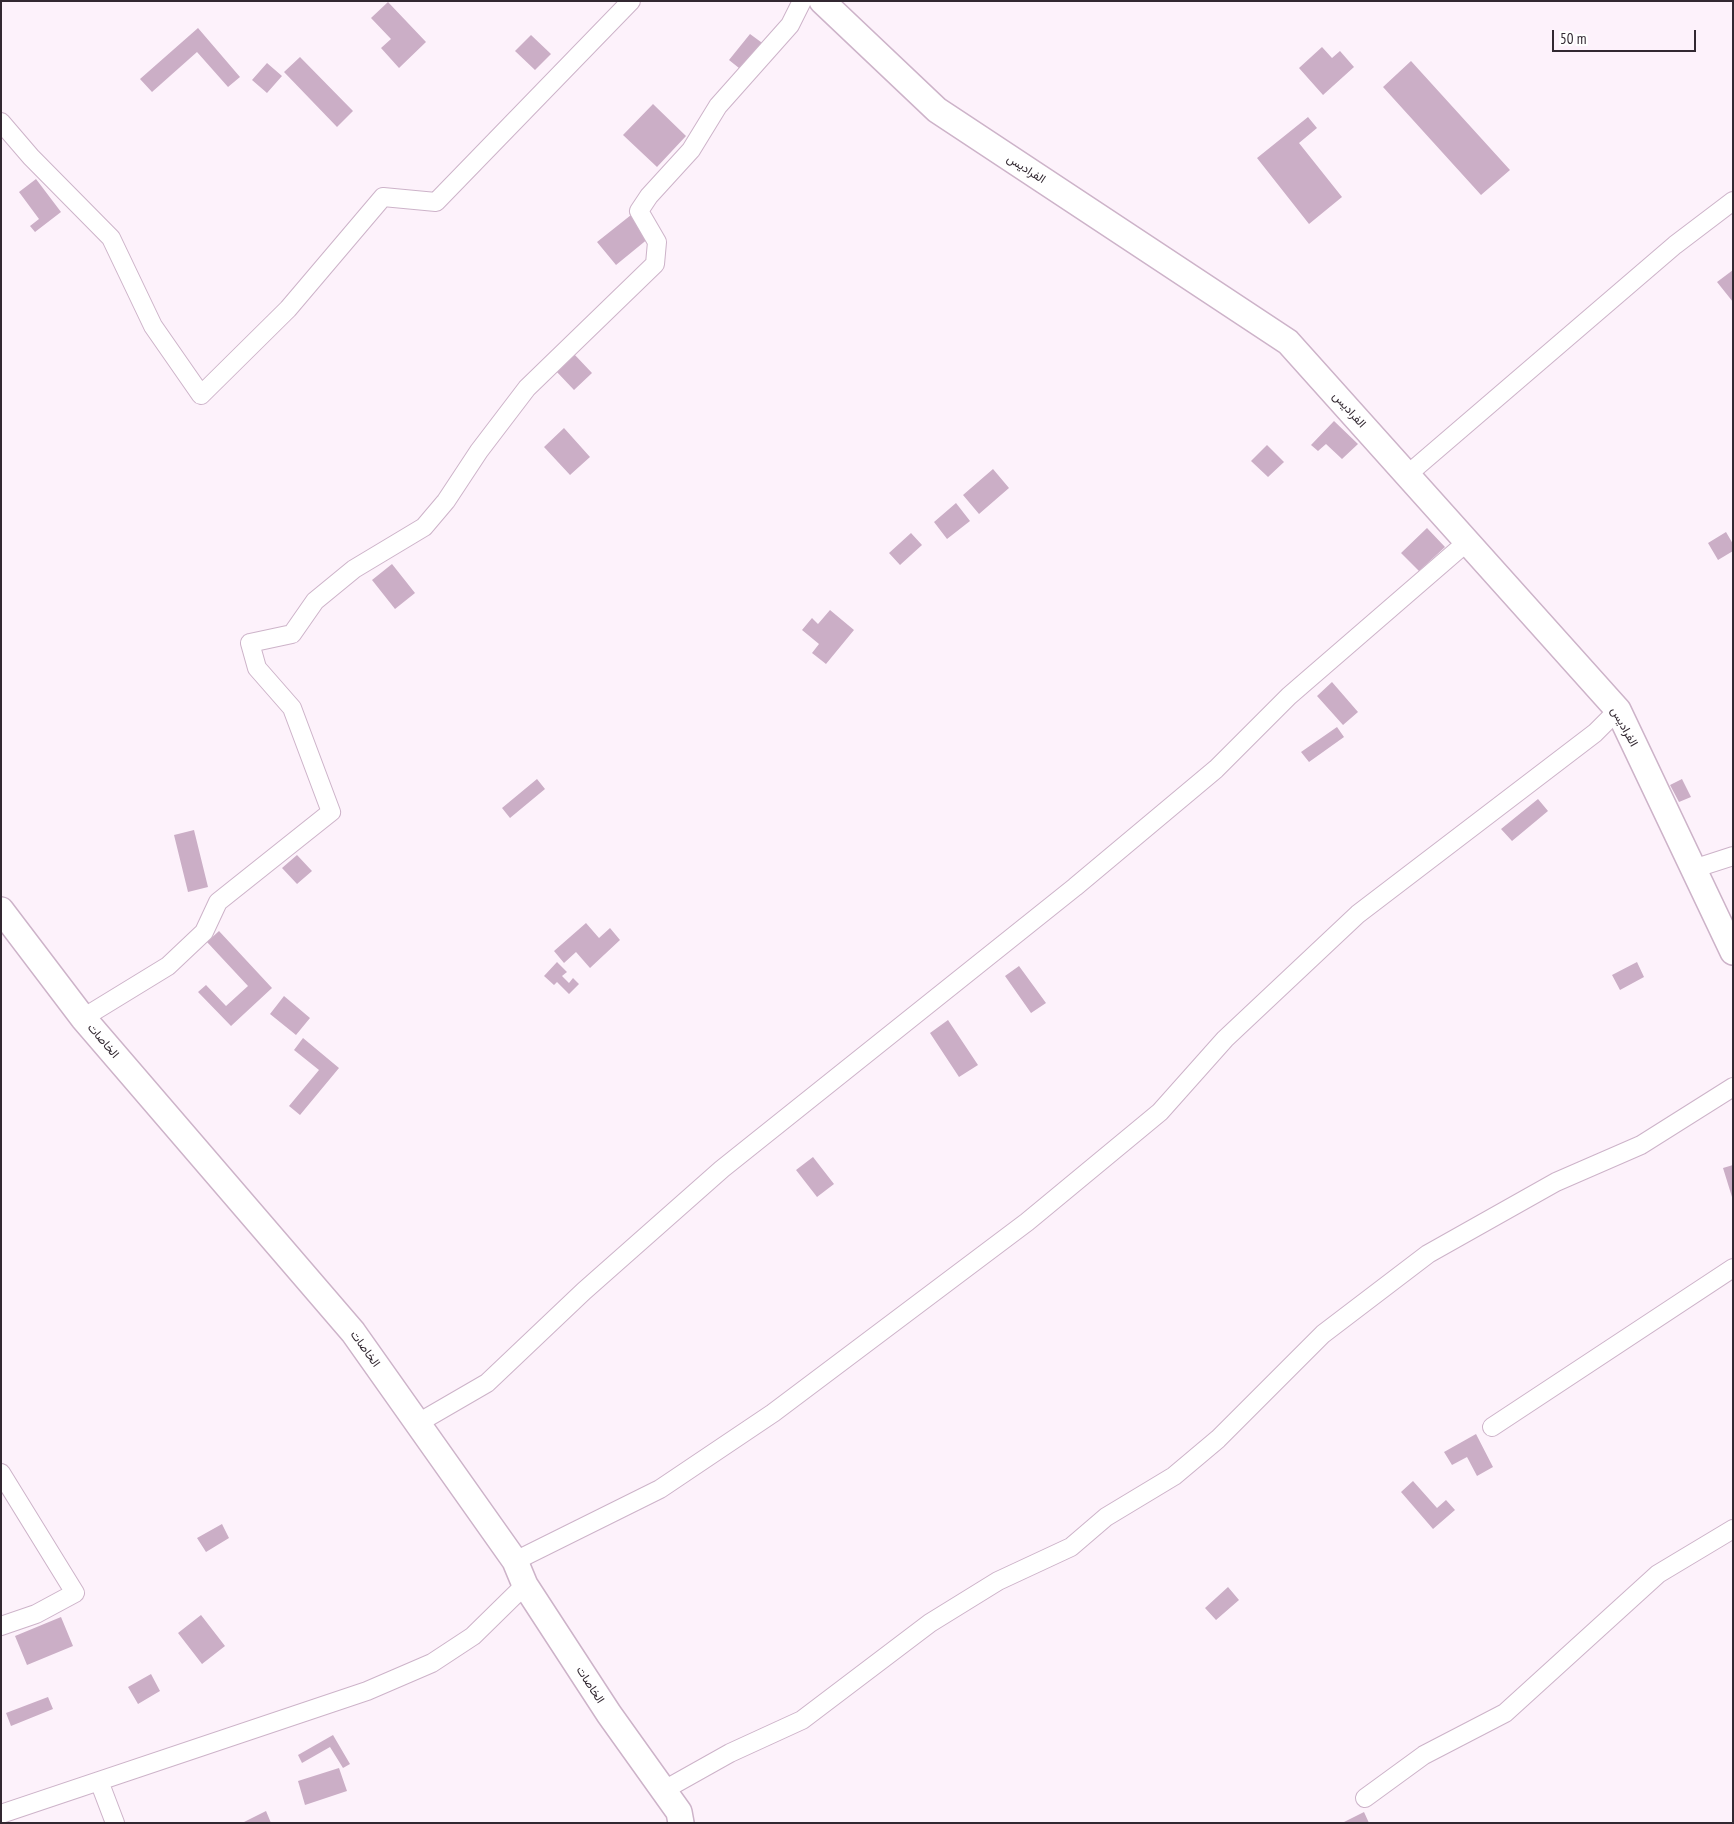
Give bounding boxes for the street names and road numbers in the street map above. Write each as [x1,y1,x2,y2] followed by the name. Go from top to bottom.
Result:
[1004,151,1048,187] street label: الفراديس
[1329,389,1369,431] street label: الفراديس
[1607,705,1641,749] street label: الفراديس
[84,1021,122,1061] street label: الخاصات
[347,1328,383,1370] street label: الخاصات
[573,1664,607,1706] street label: الخاصات

